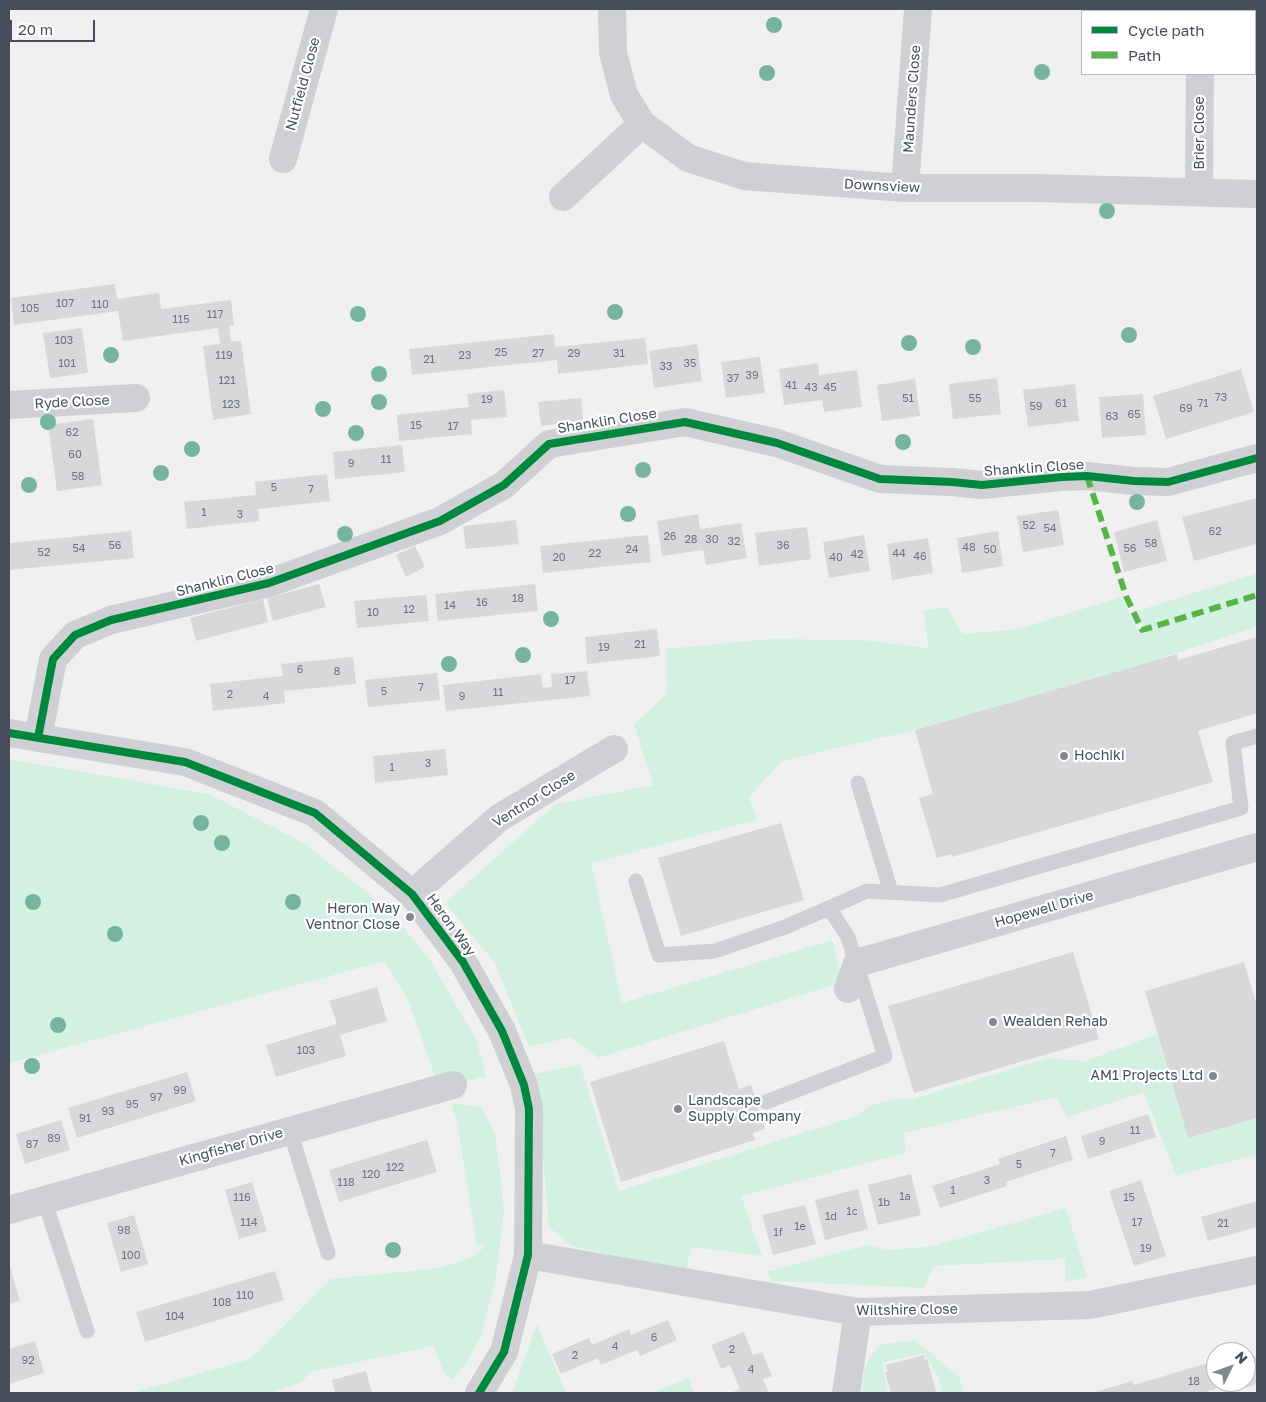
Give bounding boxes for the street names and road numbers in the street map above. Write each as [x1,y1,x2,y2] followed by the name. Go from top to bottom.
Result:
[282,35,324,133] street label: Nutfield Close
[900,45,924,153] street label: Maunders Close
[1192,96,1208,170] street label: Brier Close
[843,176,921,196] street label: Downsview
[34,392,110,412] street label: Ryde Close
[556,405,658,437] street label: Shanklin Close
[983,456,1085,480] street label: Shanklin Close
[174,560,276,600] street label: Shanklin Close
[489,767,579,831] street label: Ventnor Close
[993,887,1095,931] street label: Hopewell Drive
[423,891,479,959] street label: Heron Way
[177,1124,285,1170] street label: Kingfisher Drive
[856,1301,958,1319] street label: Wiltshire Close

